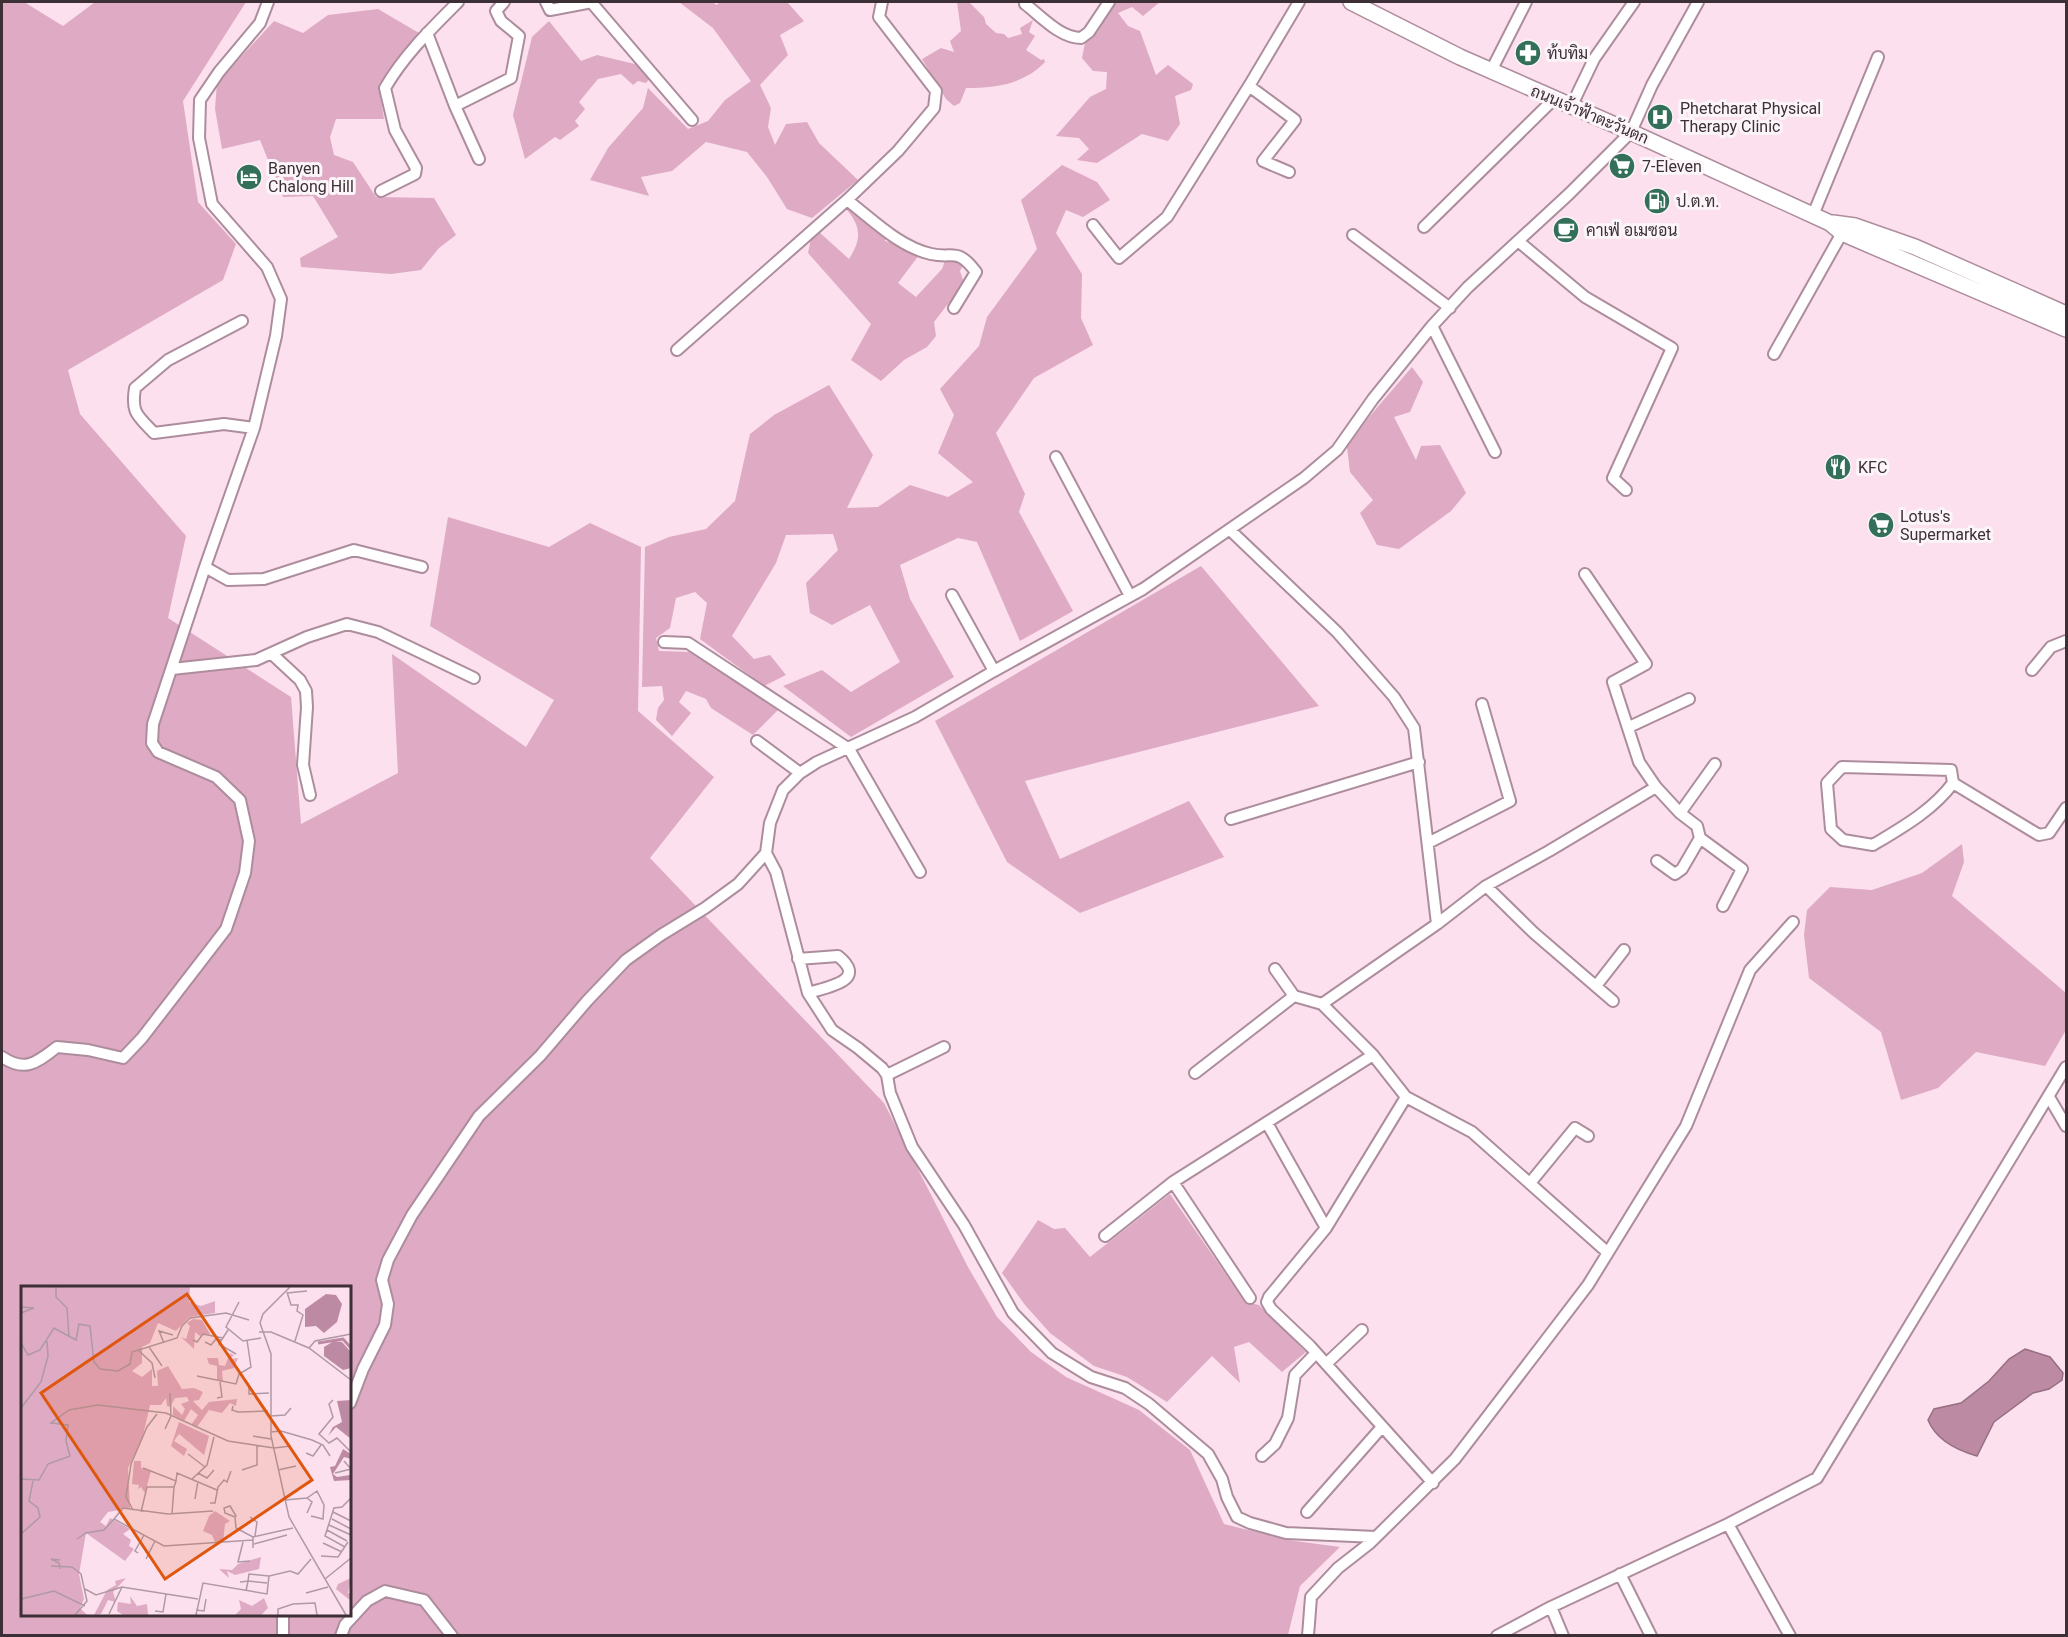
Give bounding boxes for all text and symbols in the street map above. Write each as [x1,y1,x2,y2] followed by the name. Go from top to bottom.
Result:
[1513,38,1543,68] pharmacy icon: ท้บทิม
[1547,43,1588,63] place label: ท้บทิม
[1528,80,1652,148] street label: ถนนเจ้าฟ้าตะวันตก
[1680,99,1821,136] place label: Phetcharat Physical Therapy Clinic
[1645,102,1675,132] hospital icon: Phetcharat Physical Therapy Clinic
[1607,151,1637,181] supermarket icon: 7-Eleven
[1642,157,1702,176] place label: 7-Eleven
[268,159,354,196] place label: Banyen Chalong Hill
[234,162,264,192] hotel icon: Banyen Chalong Hill
[1642,186,1672,216] fuel station icon: ป.ต.ท.
[1676,192,1719,211] place label: ป.ต.ท.
[1551,215,1581,245] cafe icon: คาเฟ่ อเมซอน
[1586,221,1677,240] place label: คาเฟ่ อเมซอน
[1823,452,1853,482] restaurant icon: KFC
[1858,458,1887,477] place label: KFC
[1900,507,1991,544] place label: Lotus's Supermarket
[1866,510,1896,540] supermarket icon: Lotus's Supermarket
[21,1286,351,1616] inset map

